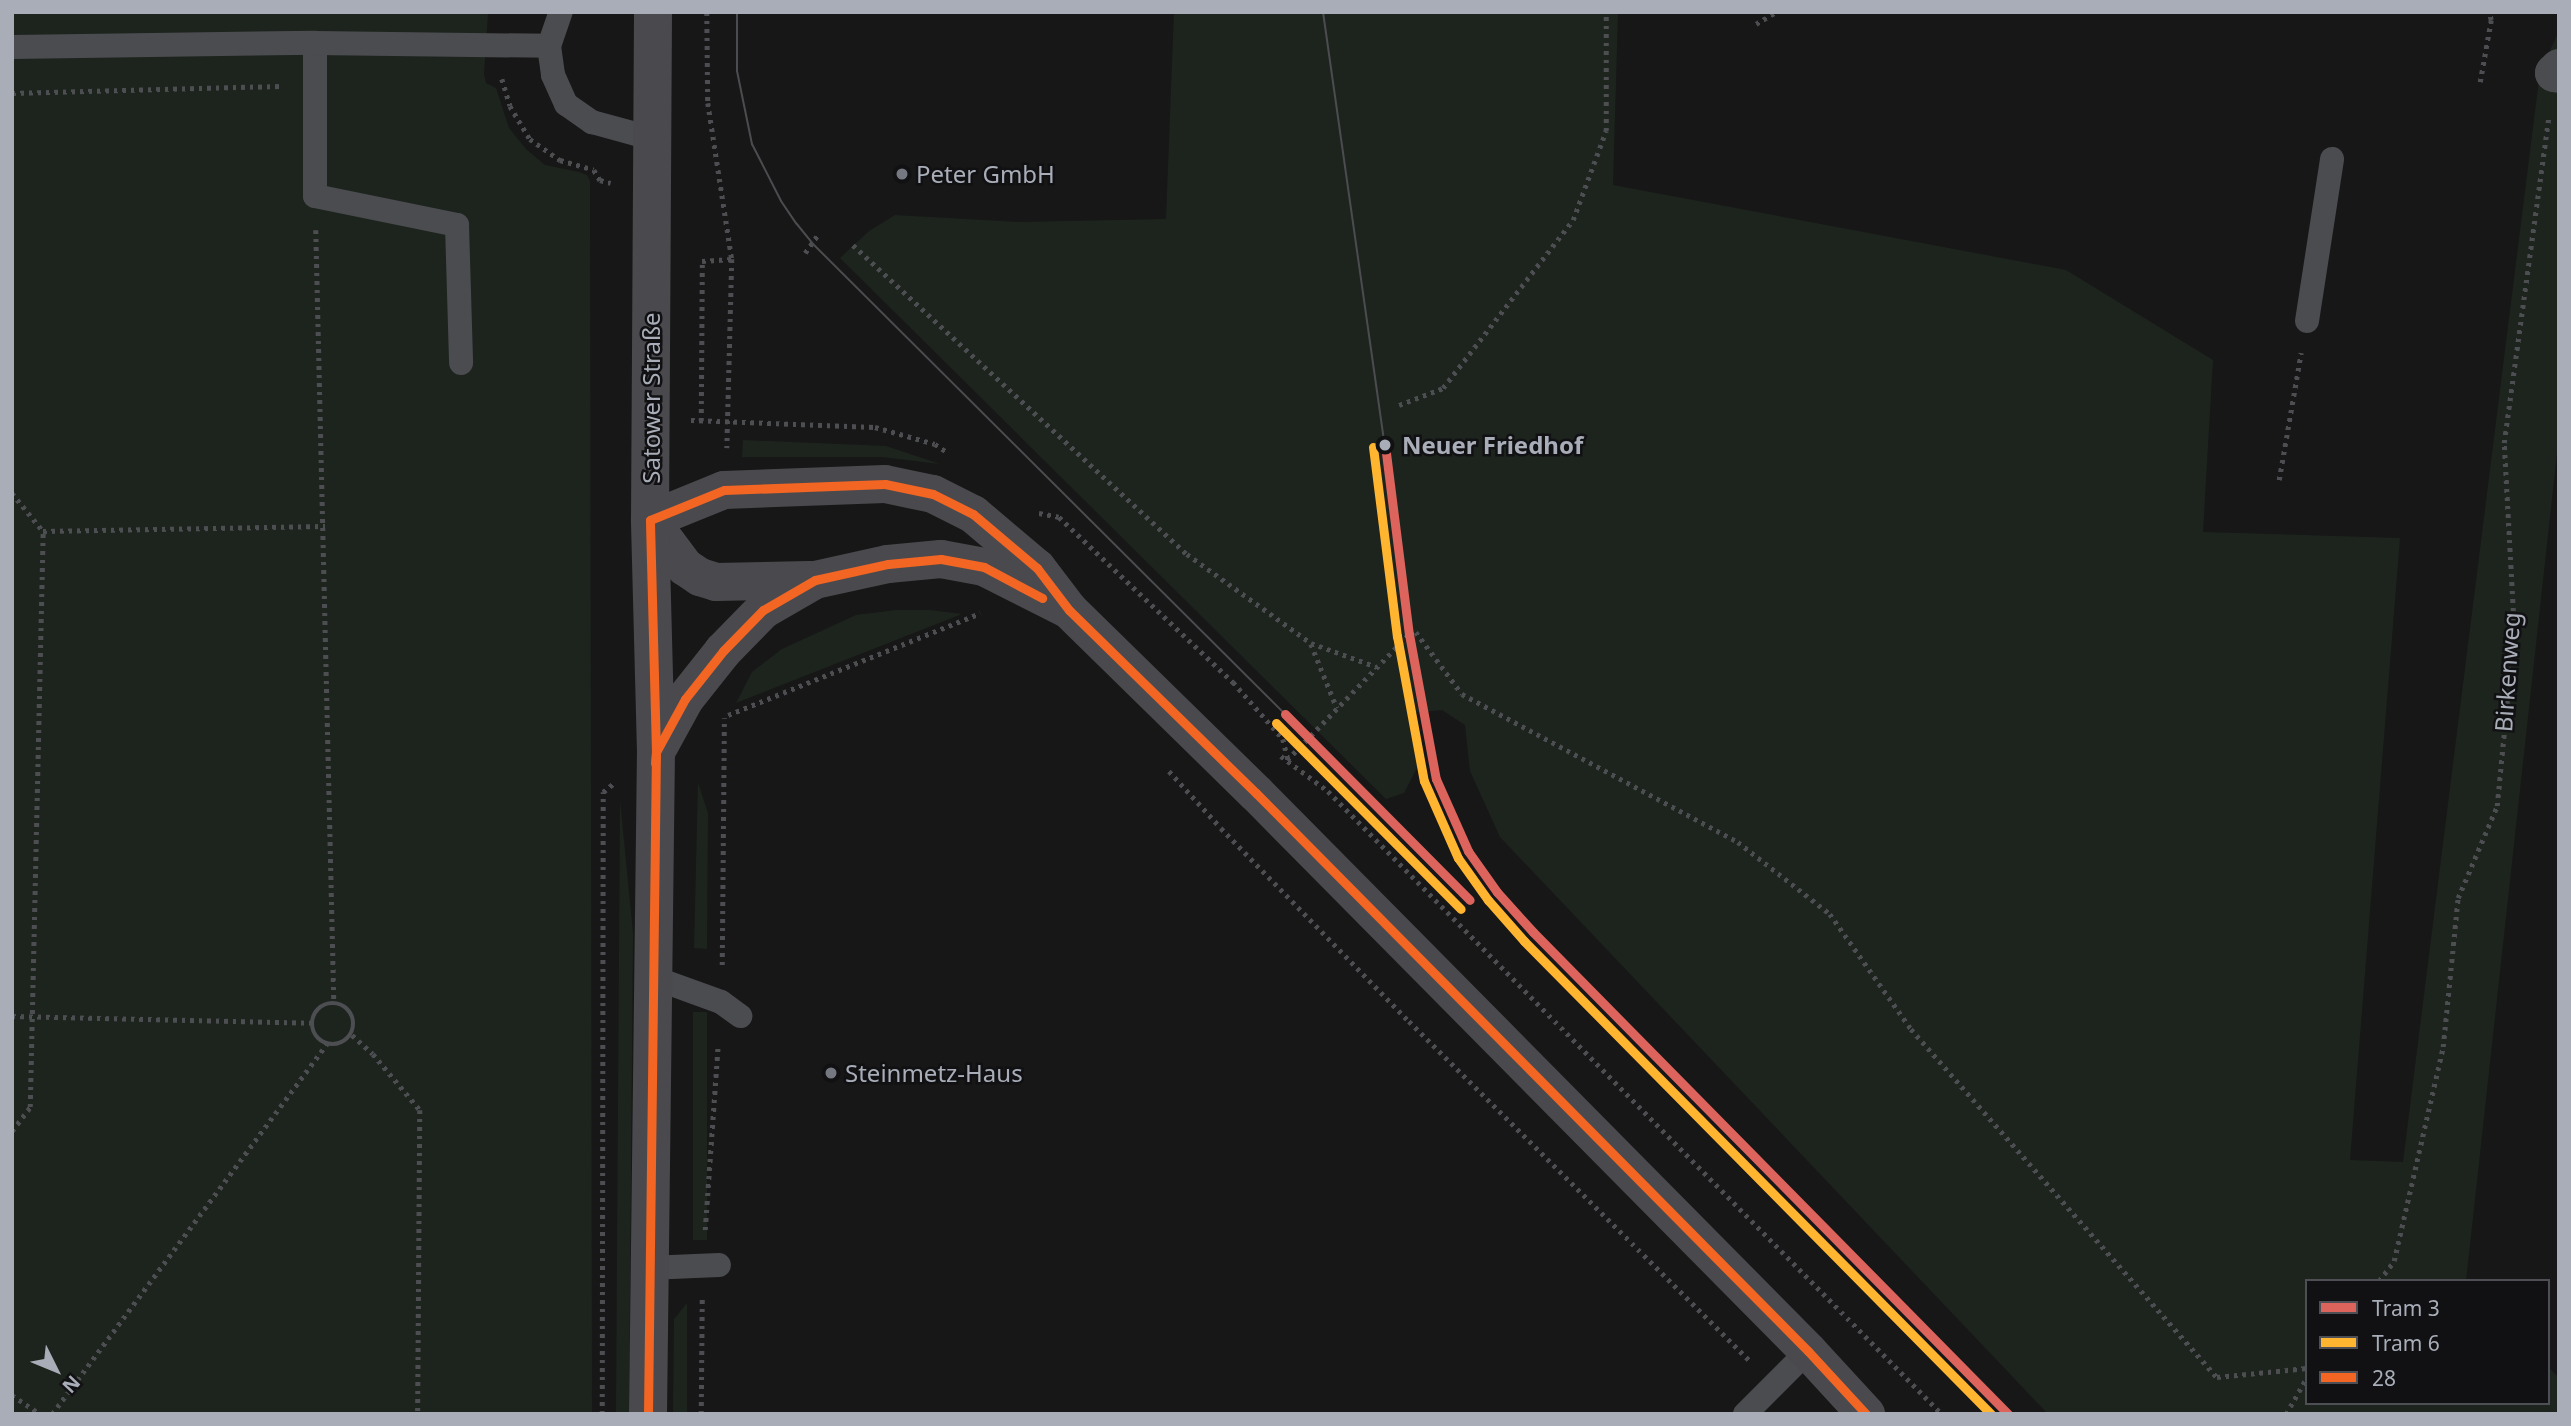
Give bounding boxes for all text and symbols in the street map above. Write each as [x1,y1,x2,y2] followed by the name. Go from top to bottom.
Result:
[916,160,1055,188] place label: Peter GmbH
[894,166,910,182] marker: Peter GmbH
[637,312,665,484] street label: Satower Straße
[1402,431,1583,459] place label: Neuer Friedhof
[1374,434,1396,456] marker: Neuer Friedhof
[2488,611,2526,733] street label: Birkenweg
[845,1059,1023,1087] place label: Steinmetz-Haus
[823,1065,839,1081] marker: Steinmetz-Haus
[2305,1279,2550,1405] legend
[2372,1294,2440,1322] text: Tram 3
[2372,1329,2440,1357] text: Tram 6
[21,1335,91,1405] north arrow
[2372,1364,2396,1392] text: 28
[57,1370,86,1399] text: N

